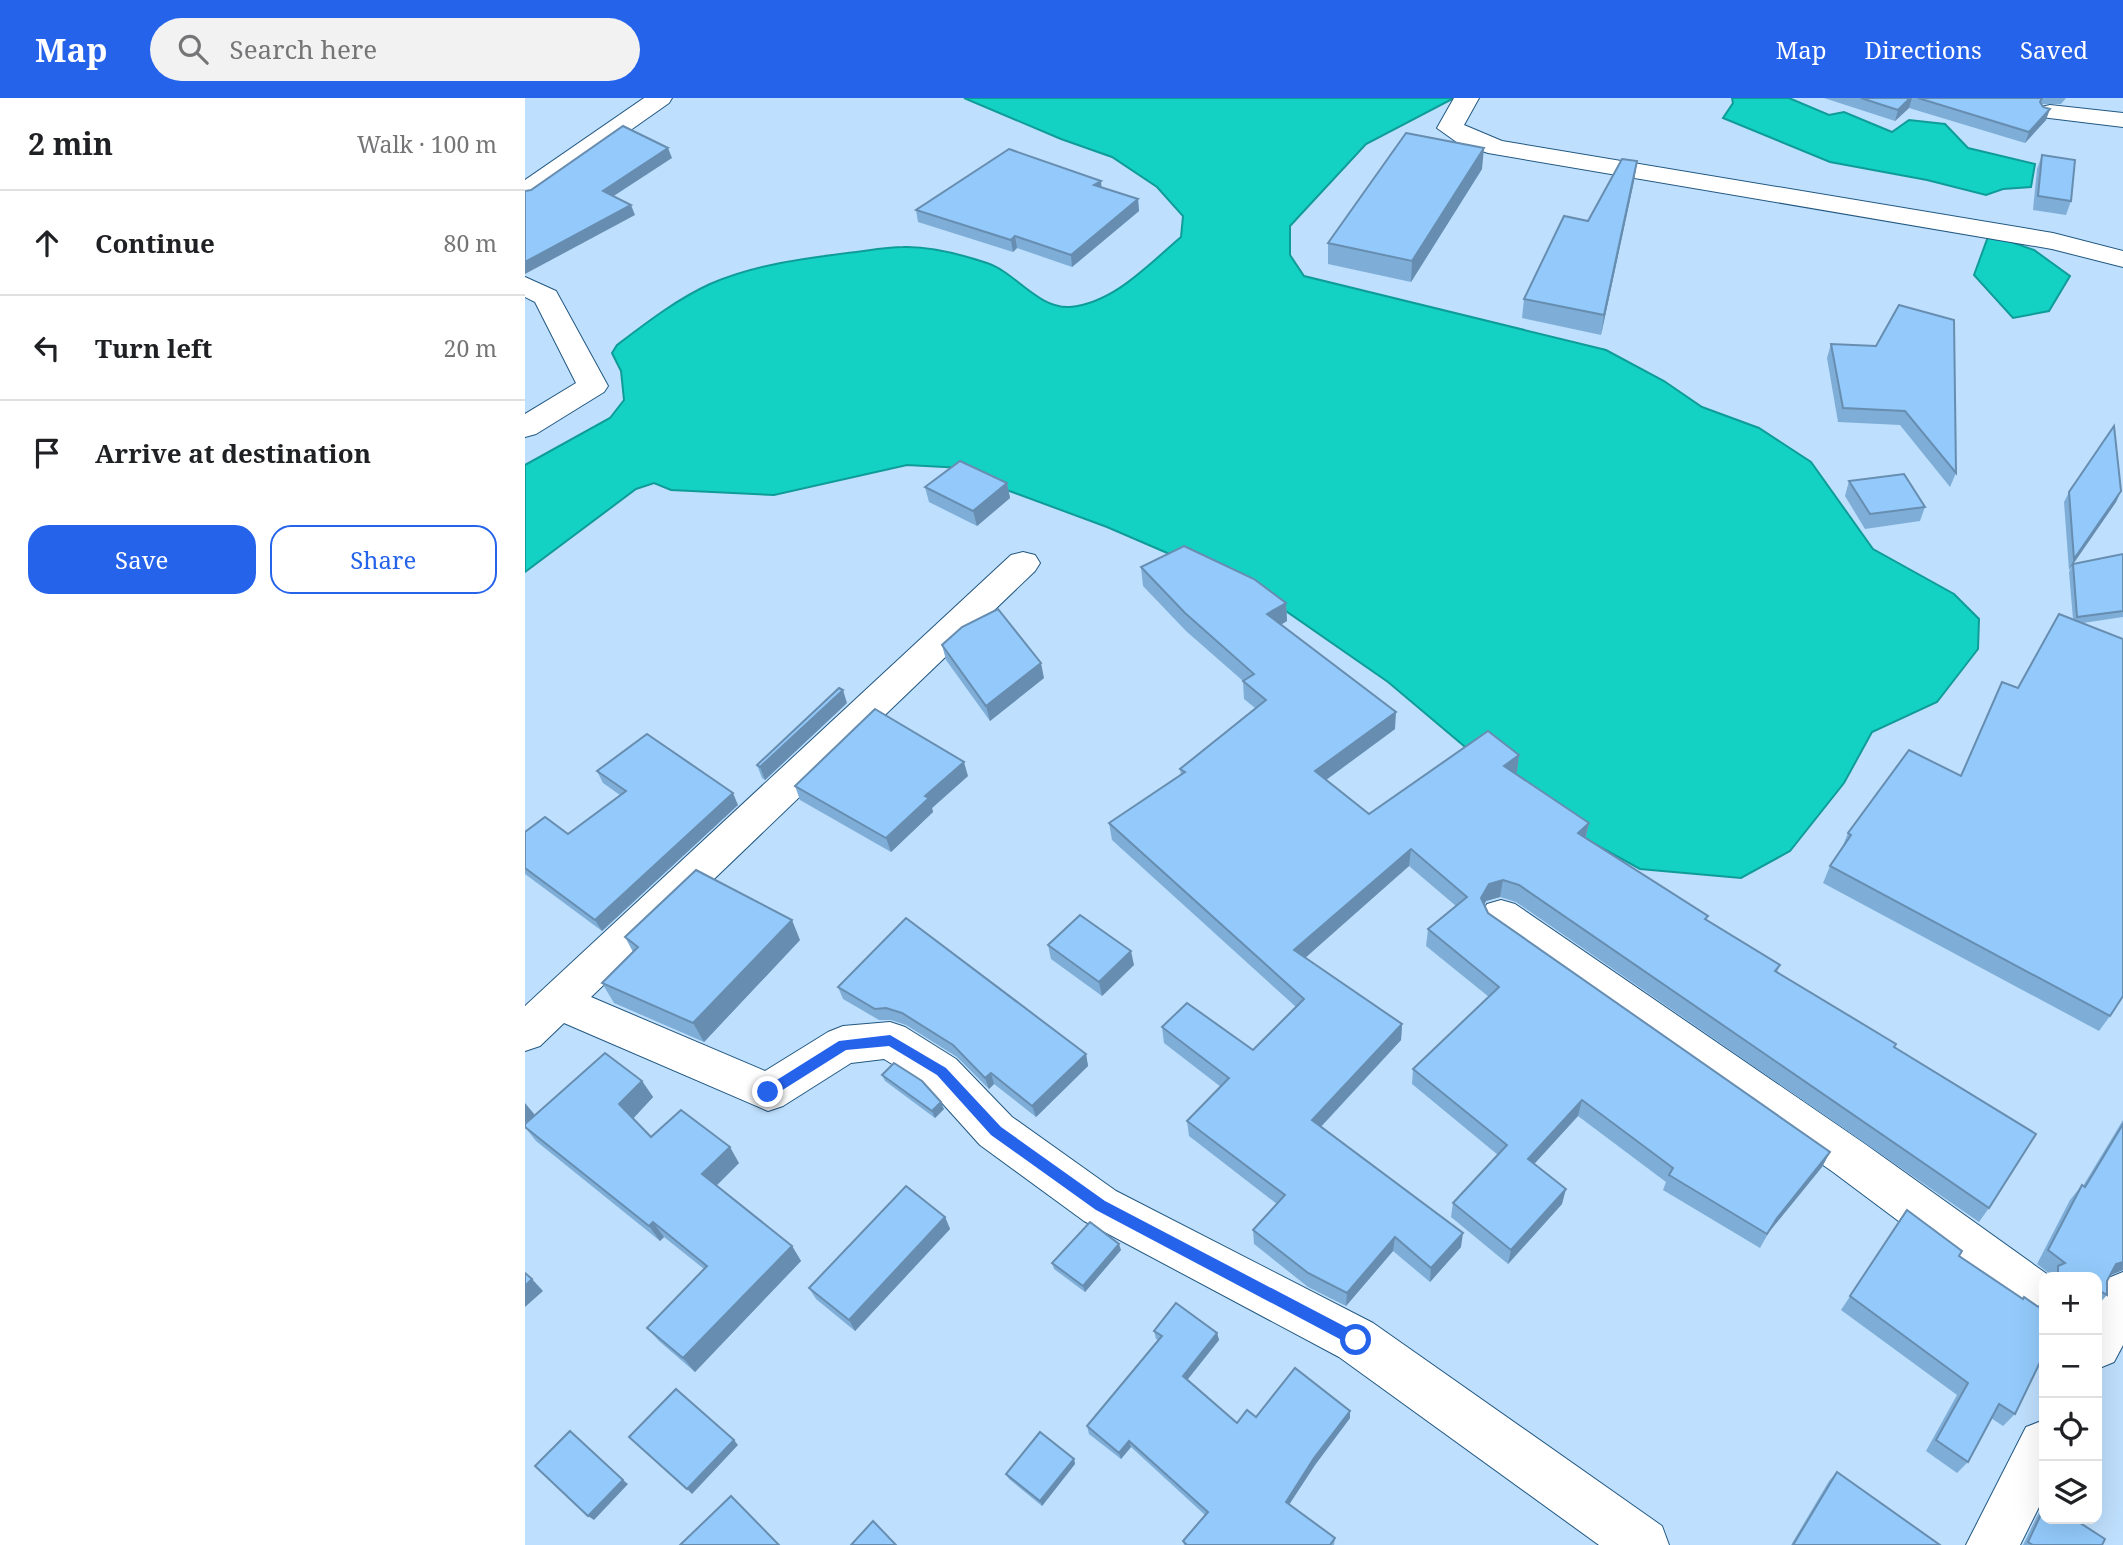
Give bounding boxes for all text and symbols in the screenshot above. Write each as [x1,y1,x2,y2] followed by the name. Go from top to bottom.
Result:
[150,18,640,81] search box
[35,27,108,72] text: Map
[174,30,212,68] icon: search
[230,31,377,67] text: Search here
[1776,33,1827,66] text: Map
[1865,33,1982,66] text: Directions
[2020,33,2088,66] text: Saved
[28,123,113,164] text: 2 min
[357,128,497,160] text: Walk · 100 m
[28,224,66,262] icon: ahead
[95,225,215,261] text: Continue
[444,227,497,259] text: 80 m
[28,329,66,367] icon: left
[95,330,212,366] text: Turn left
[444,332,497,364] text: 20 m
[28,434,66,472] icon: arrive
[95,435,371,471] text: Arrive at destination
[28,525,256,594] button: Save
[270,525,497,594] button: Share
[752,1076,783,1107] route end
[2039,1272,2102,1524] map controls
[2039,1272,2102,1335] button: +
[1340,1324,1371,1355] route start
[2039,1335,2102,1398] button: −
[2039,1398,2102,1461] button: locate
[2039,1461,2102,1524] button: layers

